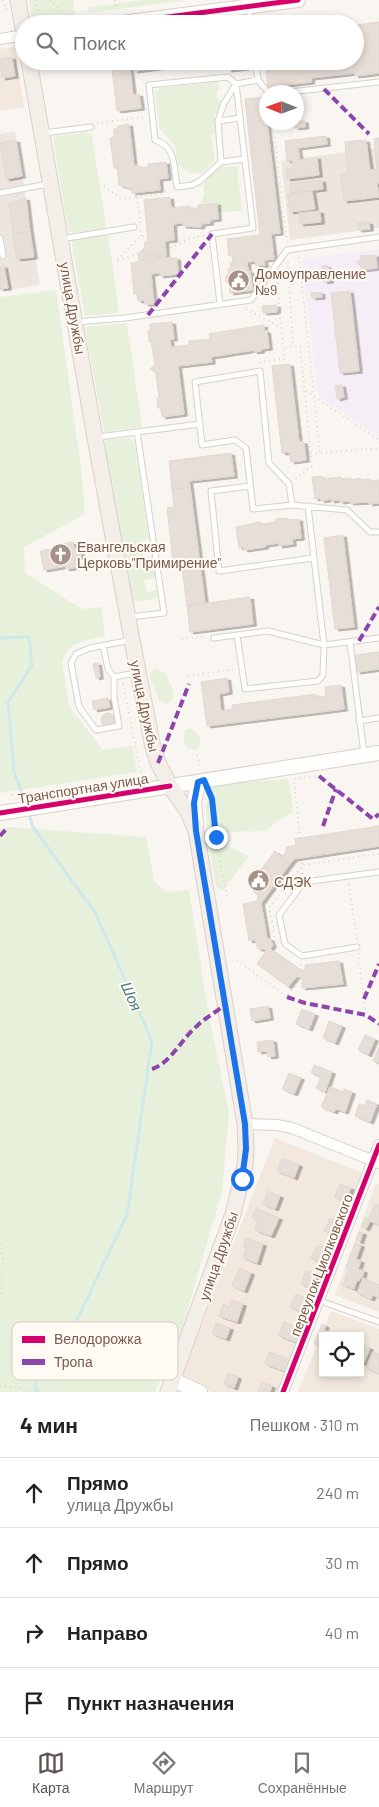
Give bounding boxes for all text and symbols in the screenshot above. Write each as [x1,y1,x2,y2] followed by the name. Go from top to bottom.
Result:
[15,15,364,70] search box
[33,29,61,57] icon: search
[73,31,126,54] text: Поиск
[259,85,304,130] north arrow
[57,261,89,355] street label: улица Дружбы
[255,265,366,298] place label: Домоуправление №9
[227,269,251,293] public building icon: Домоуправление №9
[77,538,221,571] place label: Евангельская Церковь"Примирение"
[49,542,73,566] church icon: Евангельская Церковь"Примирение"
[127,659,163,753] street label: улица Дружбы
[17,769,150,807] street label: Транспортная улица
[205,826,228,849] route end
[246,869,270,893] public building icon: СДЭК
[274,873,312,890] place label: СДЭК
[118,979,146,1013] water label: Шоя
[231,1168,254,1191] route start
[286,1191,356,1339] street label: переулок Циолковского
[195,1209,241,1303] street label: улица Дружбы
[12,1322,178,1380] legend
[54,1330,142,1347] text: Велодорожка
[319,1332,364,1377] map controls
[319,1332,364,1377] button: locate
[54,1353,93,1370] text: Тропа
[20,1412,78,1437] text: 4 мин
[250,1415,359,1434] text: Пешком · 310 m
[67,1471,129,1494] text: Прямо
[20,1479,48,1507] icon: ahead
[316,1483,359,1502] text: 240 m
[67,1495,173,1514] text: улица Дружбы
[20,1549,48,1577] icon: ahead
[67,1551,129,1574] text: Прямо
[325,1553,359,1572] text: 30 m
[20,1619,48,1647] icon: right
[67,1621,148,1644] text: Направо
[325,1623,359,1642] text: 40 m
[20,1689,48,1717] icon: arrive
[67,1691,234,1714] text: Пункт назначения
[32,1749,70,1796] tab: Карта
[134,1749,193,1796] tab: Маршрут
[258,1749,347,1796] tab: Сохранённые

